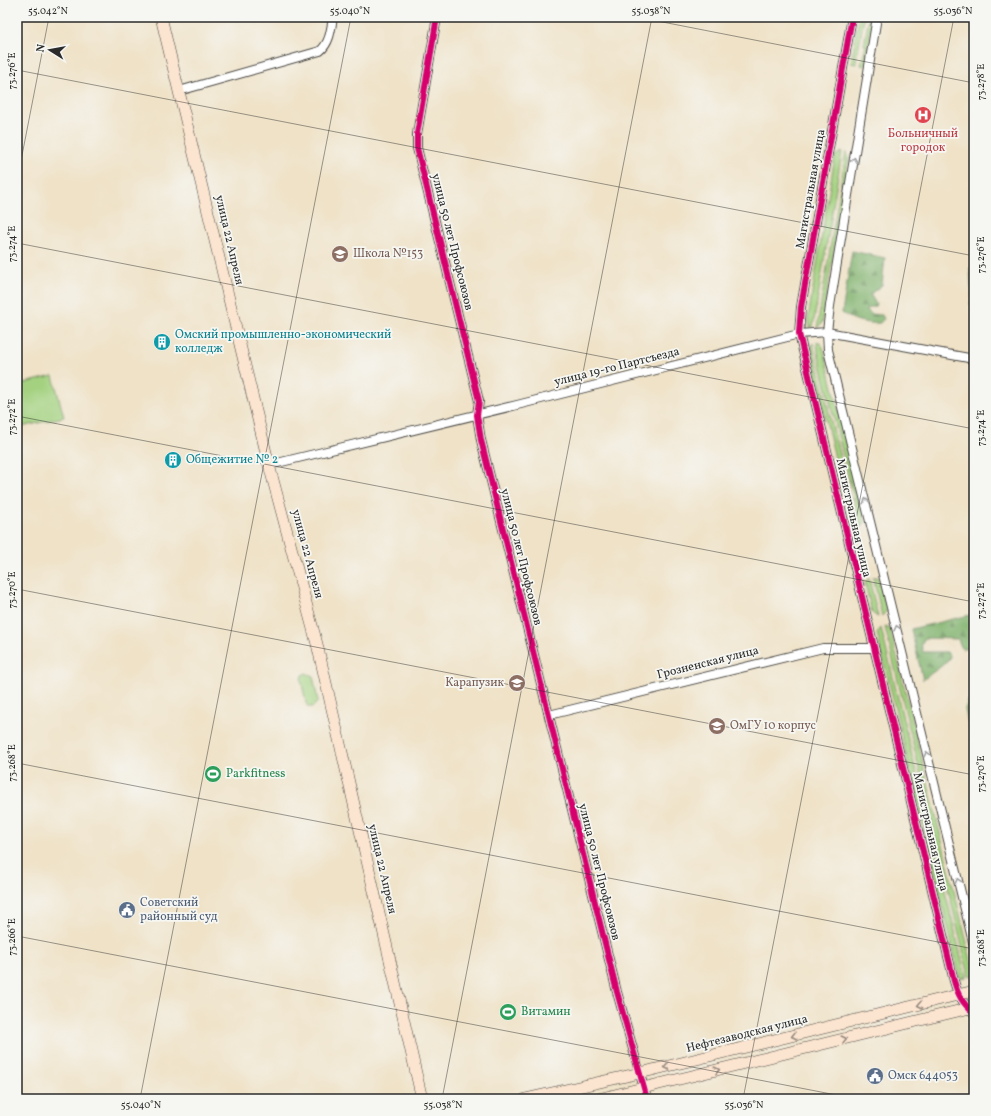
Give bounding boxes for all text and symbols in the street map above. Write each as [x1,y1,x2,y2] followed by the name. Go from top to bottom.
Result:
[28,4,69,18] text: 55.042°N
[330,4,371,18] text: 55.040°N
[631,4,671,18] text: 55.038°N
[933,4,973,18] text: 55.036°N
[30,30,70,70] north arrow
[34,43,50,54] text: N
[5,53,19,89] text: 73.276°E
[974,64,988,100] text: 73.278°E
[913,105,933,125] hospital icon: Больничный городок
[888,126,958,156] place label: Больничный городок
[793,128,829,250] street label: Магистральная улица
[849,157,858,163] one-way arrow
[427,172,477,312] street label: улица 50 лет Профсоюзов
[211,193,247,287] street label: улица 22 Апреля
[5,226,19,262] text: 73.274°E
[974,237,988,273] text: 73.276°E
[330,244,350,264] school or university icon: Школа №153
[353,246,423,262] place label: Школа №153
[175,327,391,357] place label: Омский промышленно-экономический колледж
[152,332,172,352] building icon: Омский промышленно-экономический колледж
[553,344,681,390] street label: улица 19-го Партсъезда
[5,399,19,435] text: 73.272°E
[974,410,988,446] text: 73.274°E
[163,450,183,470] building icon: Общежитие № 2
[186,452,278,468] place label: Общежитие № 2
[832,457,874,579] street label: Магистральная улица
[496,487,546,627] street label: улица 50 лет Профсоюзов
[862,498,871,505] one-way arrow
[287,508,327,600] street label: улица 22 Апреля
[5,571,19,609] text: 73.270°E
[974,583,988,619] text: 73.272°E
[893,625,901,631] one-way arrow
[655,643,761,683] street label: Грозненская улица
[507,673,527,693] school or university icon: Карапузик
[445,675,505,691] place label: Карапузик
[707,716,727,736] school or university icon: ОмГУ 10 корпус
[730,718,816,734] place label: ОмГУ 10 корпус
[5,744,19,782] text: 73.268°E
[924,751,932,757] one-way arrow
[974,755,988,793] text: 73.270°E
[203,764,223,784] sports icon: Parkfitness
[226,766,285,782] place label: Parkfitness
[909,771,951,893] street label: Магистральная улица
[574,802,624,942] street label: улица 50 лет Профсоюзов
[364,822,400,916] street label: улица 22 Апреля
[954,877,963,884] one-way arrow
[140,895,218,925] place label: Советский районный суд
[117,900,137,920] public building icon: Советский районный суд
[5,918,19,956] text: 73.266°E
[974,929,988,967] text: 73.268°E
[917,1000,923,1008] one-way arrow
[498,1002,518,1022] sports icon: Витамин
[521,1004,571,1020] place label: Витамин
[685,1011,809,1057] street label: Нефтезаводская улица
[790,1031,797,1039] one-way arrow
[841,1036,847,1044] one-way arrow
[664,1062,671,1070] one-way arrow
[865,1066,885,1086] public building icon: Омск 644053
[714,1067,721,1075] one-way arrow
[888,1068,958,1084] place label: Омск 644053
[121,1098,162,1112] text: 55.040°N
[423,1098,463,1112] text: 55.038°N
[724,1098,764,1112] text: 55.036°N

